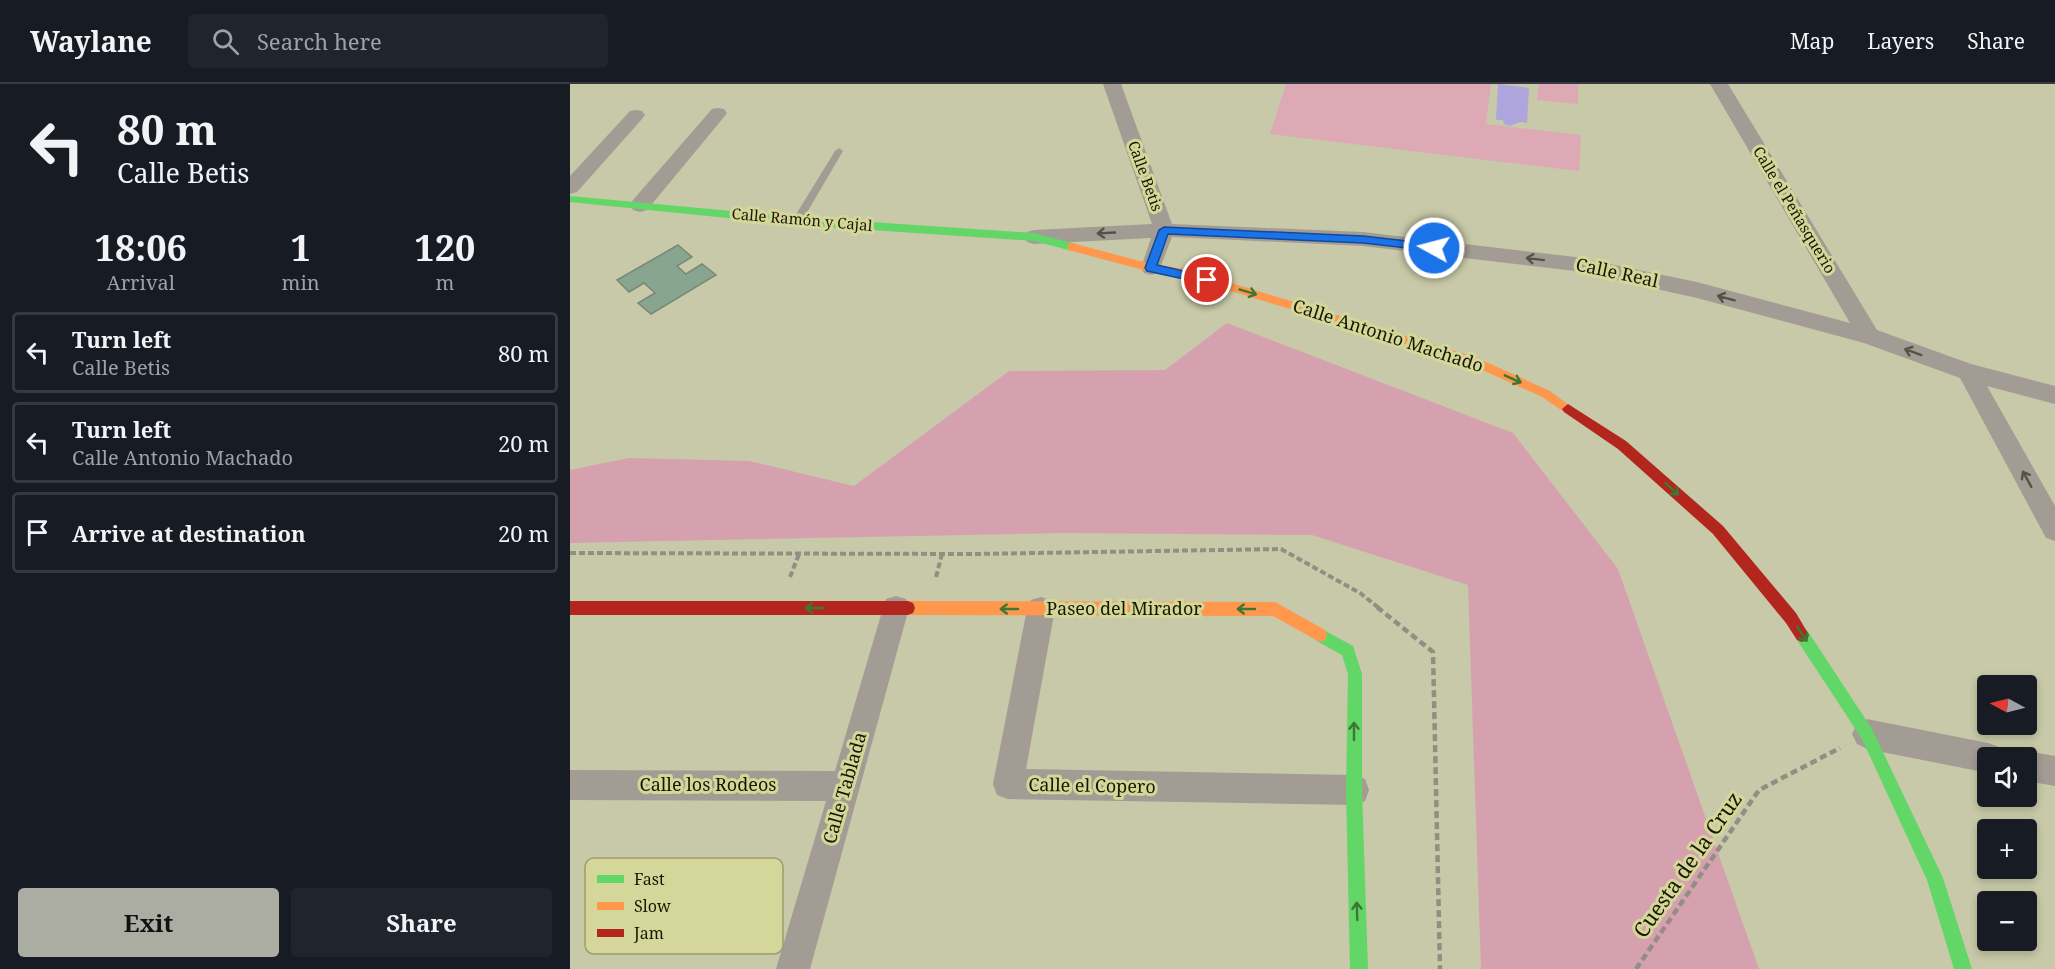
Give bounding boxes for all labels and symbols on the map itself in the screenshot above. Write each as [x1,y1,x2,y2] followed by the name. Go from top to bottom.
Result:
[1124,138,1168,214] street label: Calle Betis
[1749,142,1841,277] street label: Calle el Peñasquerio
[731,203,874,235] street label: Calle Ramón y Cajal
[1402,216,1466,280] position arrow
[1096,228,1116,239] one-way arrow
[1574,252,1661,293] street label: Calle Real
[1525,253,1545,264] one-way arrow
[1181,254,1232,305] pin
[1238,287,1257,298] one-way arrow
[1716,292,1735,303] one-way arrow
[1290,293,1487,377] street label: Calle Antonio Machado
[1904,345,1923,356] one-way arrow
[1504,374,1522,385] one-way arrow
[2021,471,2033,488] one-way arrow
[1664,482,1679,496] one-way arrow
[1046,596,1202,620] street label: Paseo del Mirador
[804,602,824,614] one-way arrow
[999,603,1019,615] one-way arrow
[1236,603,1256,615] one-way arrow
[1795,626,1808,643] one-way arrow
[1977,675,2037,735] north arrow
[1349,722,1360,742] one-way arrow
[817,729,871,846] street label: Calle Tablada
[640,772,776,796] street label: Calle los Rodeos
[1028,772,1156,798] street label: Calle el Copero
[1626,786,1748,943] street label: Cuesta de la Cruz
[585,858,783,954] legend
[634,868,665,890] text: Fast
[634,895,671,917] text: Slow
[1352,901,1363,921] one-way arrow
[633,922,664,944] text: Jam

